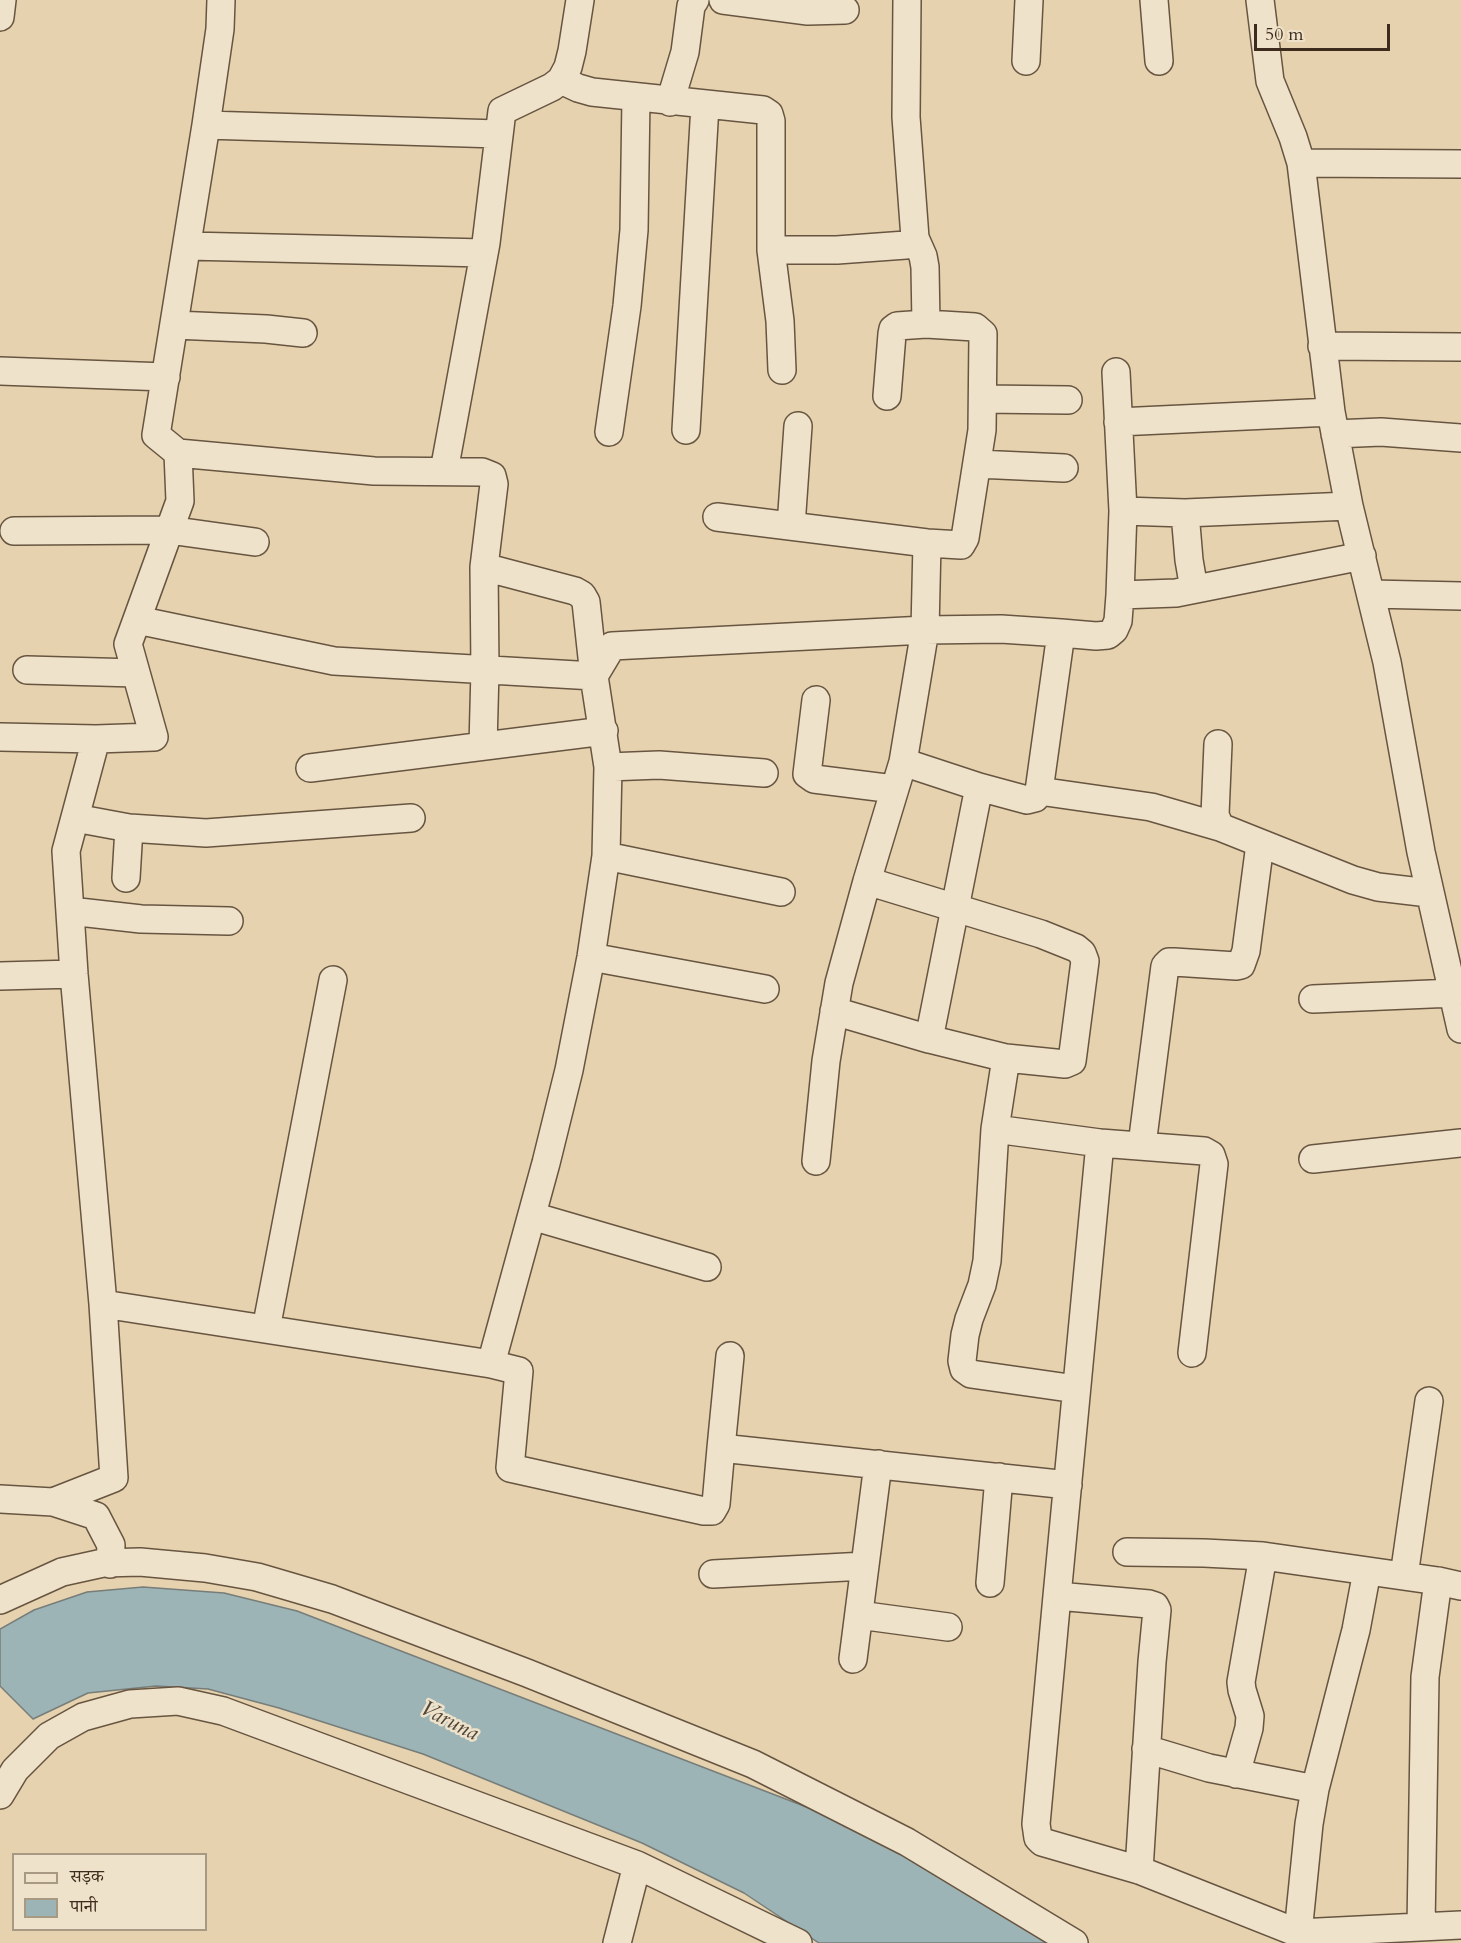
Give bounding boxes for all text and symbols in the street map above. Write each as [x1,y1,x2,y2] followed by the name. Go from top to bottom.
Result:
[1257,12,1394,50] scale bar
[1265,22,1304,47] text: 50 m
[416,1696,482,1748] water label: Varuna
[12,1853,207,1931] legend
[70,1864,104,1889] text: सड़क
[70,1894,97,1919] text: पानी

